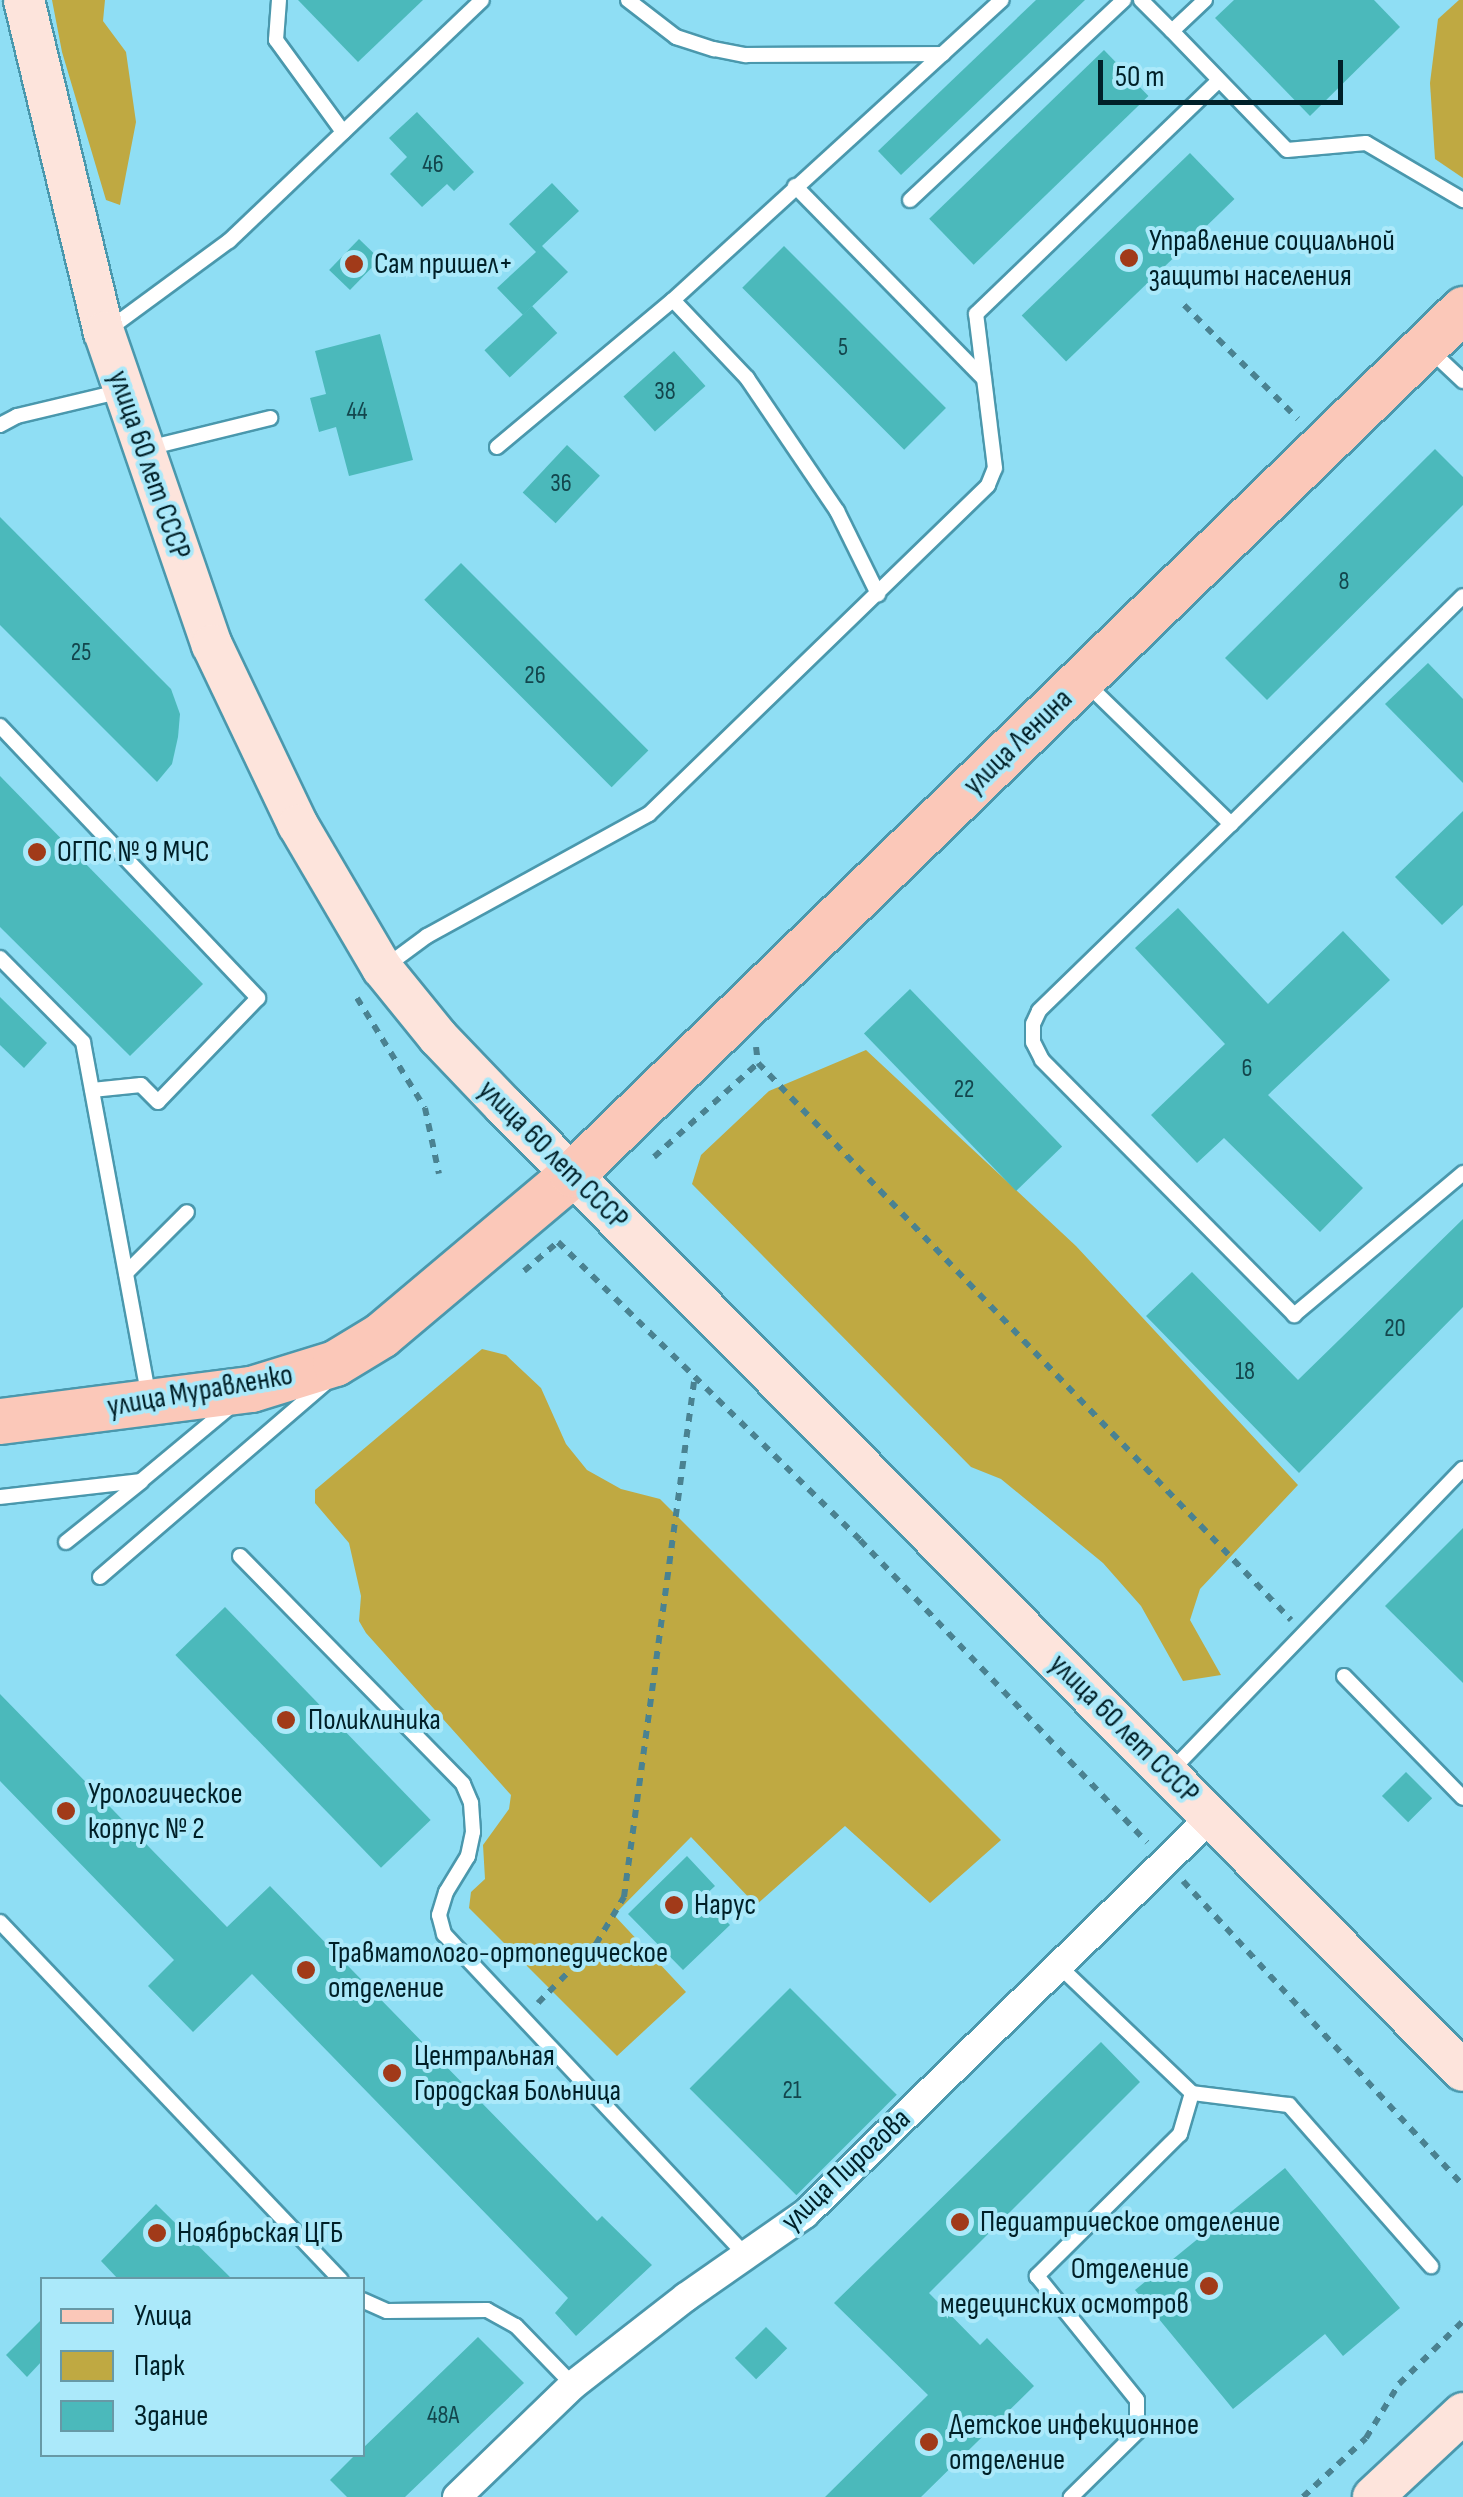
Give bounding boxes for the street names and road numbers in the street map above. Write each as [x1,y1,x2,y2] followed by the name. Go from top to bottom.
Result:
[100,366,198,564] street label: улица 60 лет СССР
[956,681,1080,803] street label: улица Ленина
[471,1073,635,1237] street label: улица 60 лет СССР
[104,1357,296,1425] street label: улица Муравленко
[1042,1647,1206,1811] street label: улица 60 лет СССР
[774,2101,918,2239] street label: улица Пирогова

